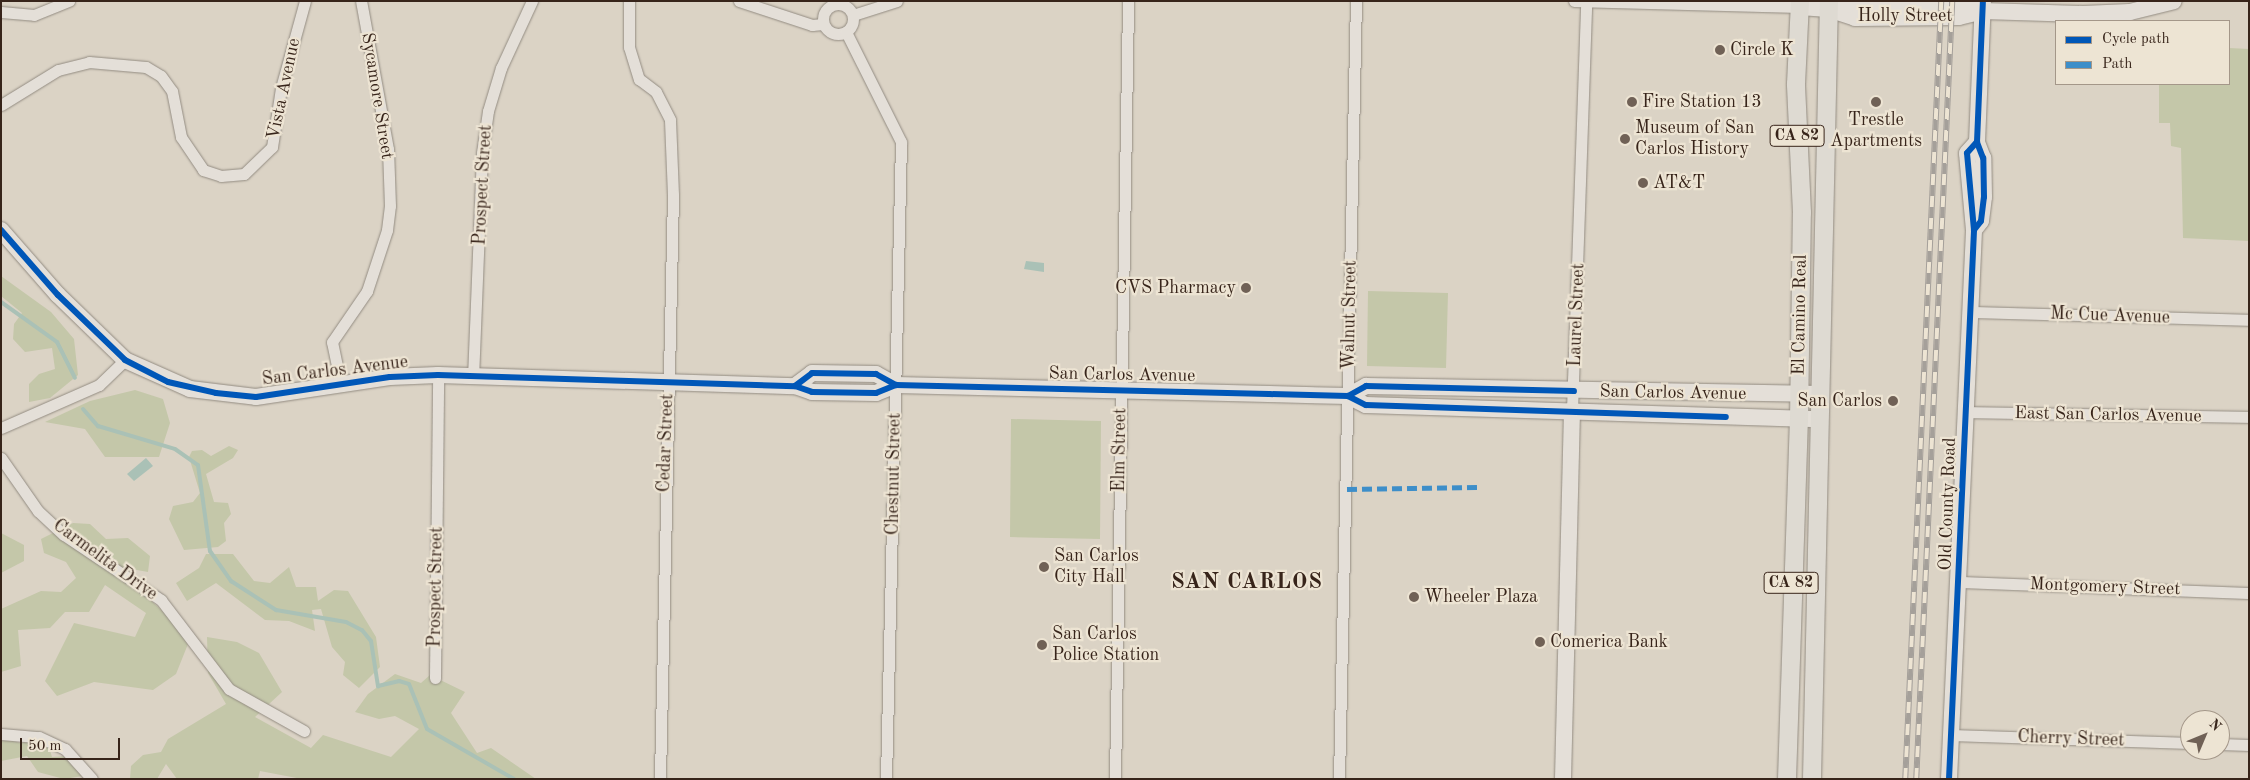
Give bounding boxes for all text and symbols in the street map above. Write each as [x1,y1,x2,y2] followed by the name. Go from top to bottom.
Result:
[1857,5,1953,27] street label: Holly Street
[2055,20,2230,85] legend
[356,31,398,161] street label: Sycamore Street
[2102,32,2170,47] text: Cycle path
[263,36,305,142] street label: Vista Avenue
[1730,39,1794,61] place label: Circle K
[1714,44,1726,56] marker: Circle K
[2102,57,2132,72] text: Path
[1642,91,1762,113] place label: Fire Station 13
[1626,96,1638,108] marker: Fire Station 13
[1870,96,1882,108] marker: Trestle Apartments
[1830,110,1922,152] place label: Trestle Apartments
[1635,118,1754,160] place label: Museum of San Carlos History
[1770,122,1824,150] road number: CA 82
[469,124,497,246] street label: Prospect Street
[1619,133,1631,145] marker: Museum of San Carlos History
[1653,172,1705,194] place label: AT&T
[1637,177,1649,189] marker: AT&T
[1788,254,1812,376] street label: El Camino Real
[1338,260,1362,370] street label: Walnut Street
[1564,263,1590,367] street label: Laurel Street
[1115,277,1236,299] place label: CVS Pharmacy
[1240,282,1252,294] marker: CVS Pharmacy
[2050,303,2170,329] street label: Mc Cue Avenue
[261,351,409,391] street label: San Carlos Avenue
[1048,363,1196,387] street label: San Carlos Avenue
[1599,381,1747,405] street label: San Carlos Avenue
[1797,390,1882,412] place label: San Carlos
[653,393,679,493] street label: Cedar Street
[1886,394,1900,408] marker: San Carlos
[2014,403,2202,427] street label: East San Carlos Avenue
[1108,408,1132,492] street label: Elm Street
[882,413,906,535] street label: Chestnut Street
[1935,437,1961,571] street label: Old County Road
[48,515,162,605] street label: Carmelita Drive
[424,526,448,648] street label: Prospect Street
[1054,546,1139,588] place label: San Carlos City Hall
[1038,561,1050,573] marker: San Carlos City Hall
[1170,570,1324,596] district label: SAN CARLOS
[1764,570,1818,596] road number: CA 82
[2029,574,2181,600] street label: Montgomery Street
[1424,586,1538,608] place label: Wheeler Plaza
[1408,591,1420,603] marker: Wheeler Plaza
[1052,624,1159,666] place label: San Carlos Police Station
[1550,631,1668,653] place label: Comerica Bank
[1534,636,1546,648] marker: Comerica Bank
[1036,639,1048,651] marker: San Carlos Police Station
[2180,710,2230,760] north arrow
[2206,716,2224,734] text: N
[2017,726,2125,752] street label: Cherry Street
[22,728,122,760] scale bar
[28,739,62,754] text: 50 m

